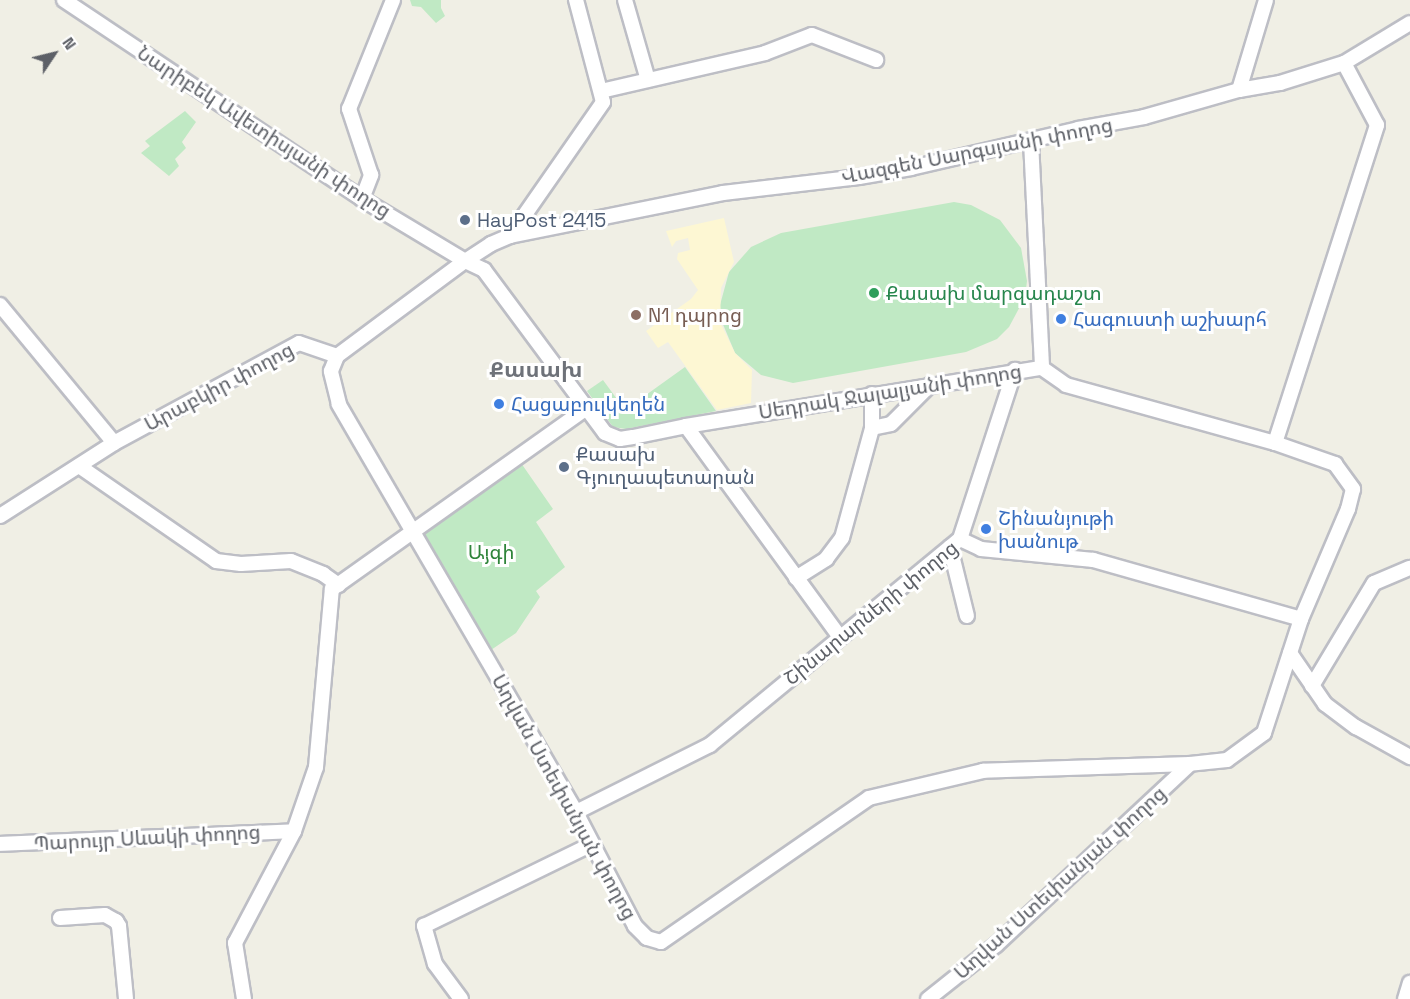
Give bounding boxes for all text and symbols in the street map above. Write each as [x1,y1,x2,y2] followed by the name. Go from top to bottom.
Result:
[24,24,84,84] north arrow
[57,33,81,54] text: N
[133,41,395,223] street label: Նարիբեկ Ավետիսյանի փողոց
[839,113,1115,189] street label: Վազգեն Սարգսյանի փողոց
[477,208,606,232] place label: HayPost 2415
[458,213,472,227] marker: HayPost 2415
[886,281,1102,305] place label: Քասախ մարզադաշտ
[867,286,881,300] marker: Քասախ մարզադաշտ
[648,303,742,327] place label: N1 դպրոց
[1073,307,1267,331] place label: Հագուստի աշխարհ
[629,308,643,322] marker: N1 դպրոց
[1054,312,1068,326] marker: Հագուստի աշխարհ
[140,337,298,437] street label: Արաբկիր փողոց
[490,357,582,383] district label: Քասախ
[757,359,1023,425] street label: Սեդրակ Ջալալյանի փողոց
[511,392,665,416] place label: Հացաբուլկեղեն
[492,397,506,411] marker: Հացաբուլկեղեն
[576,443,755,490] place label: Քասախ Գյուղապետարան
[557,460,571,474] marker: Քասախ Գյուղապետարան
[998,506,1114,553] place label: Շինանյութի խանութ
[979,522,993,536] marker: Շինանյութի խանութ
[779,536,963,690] street label: Շինարարների փողոց
[468,540,514,564] park label: Այգի
[486,670,642,924] street label: Աղվան Ստեփանյան փողոց
[949,781,1171,985] street label: Աղվան Ստեփանյան փողոց
[33,820,261,856] street label: Պարույր Սևակի փողոց

